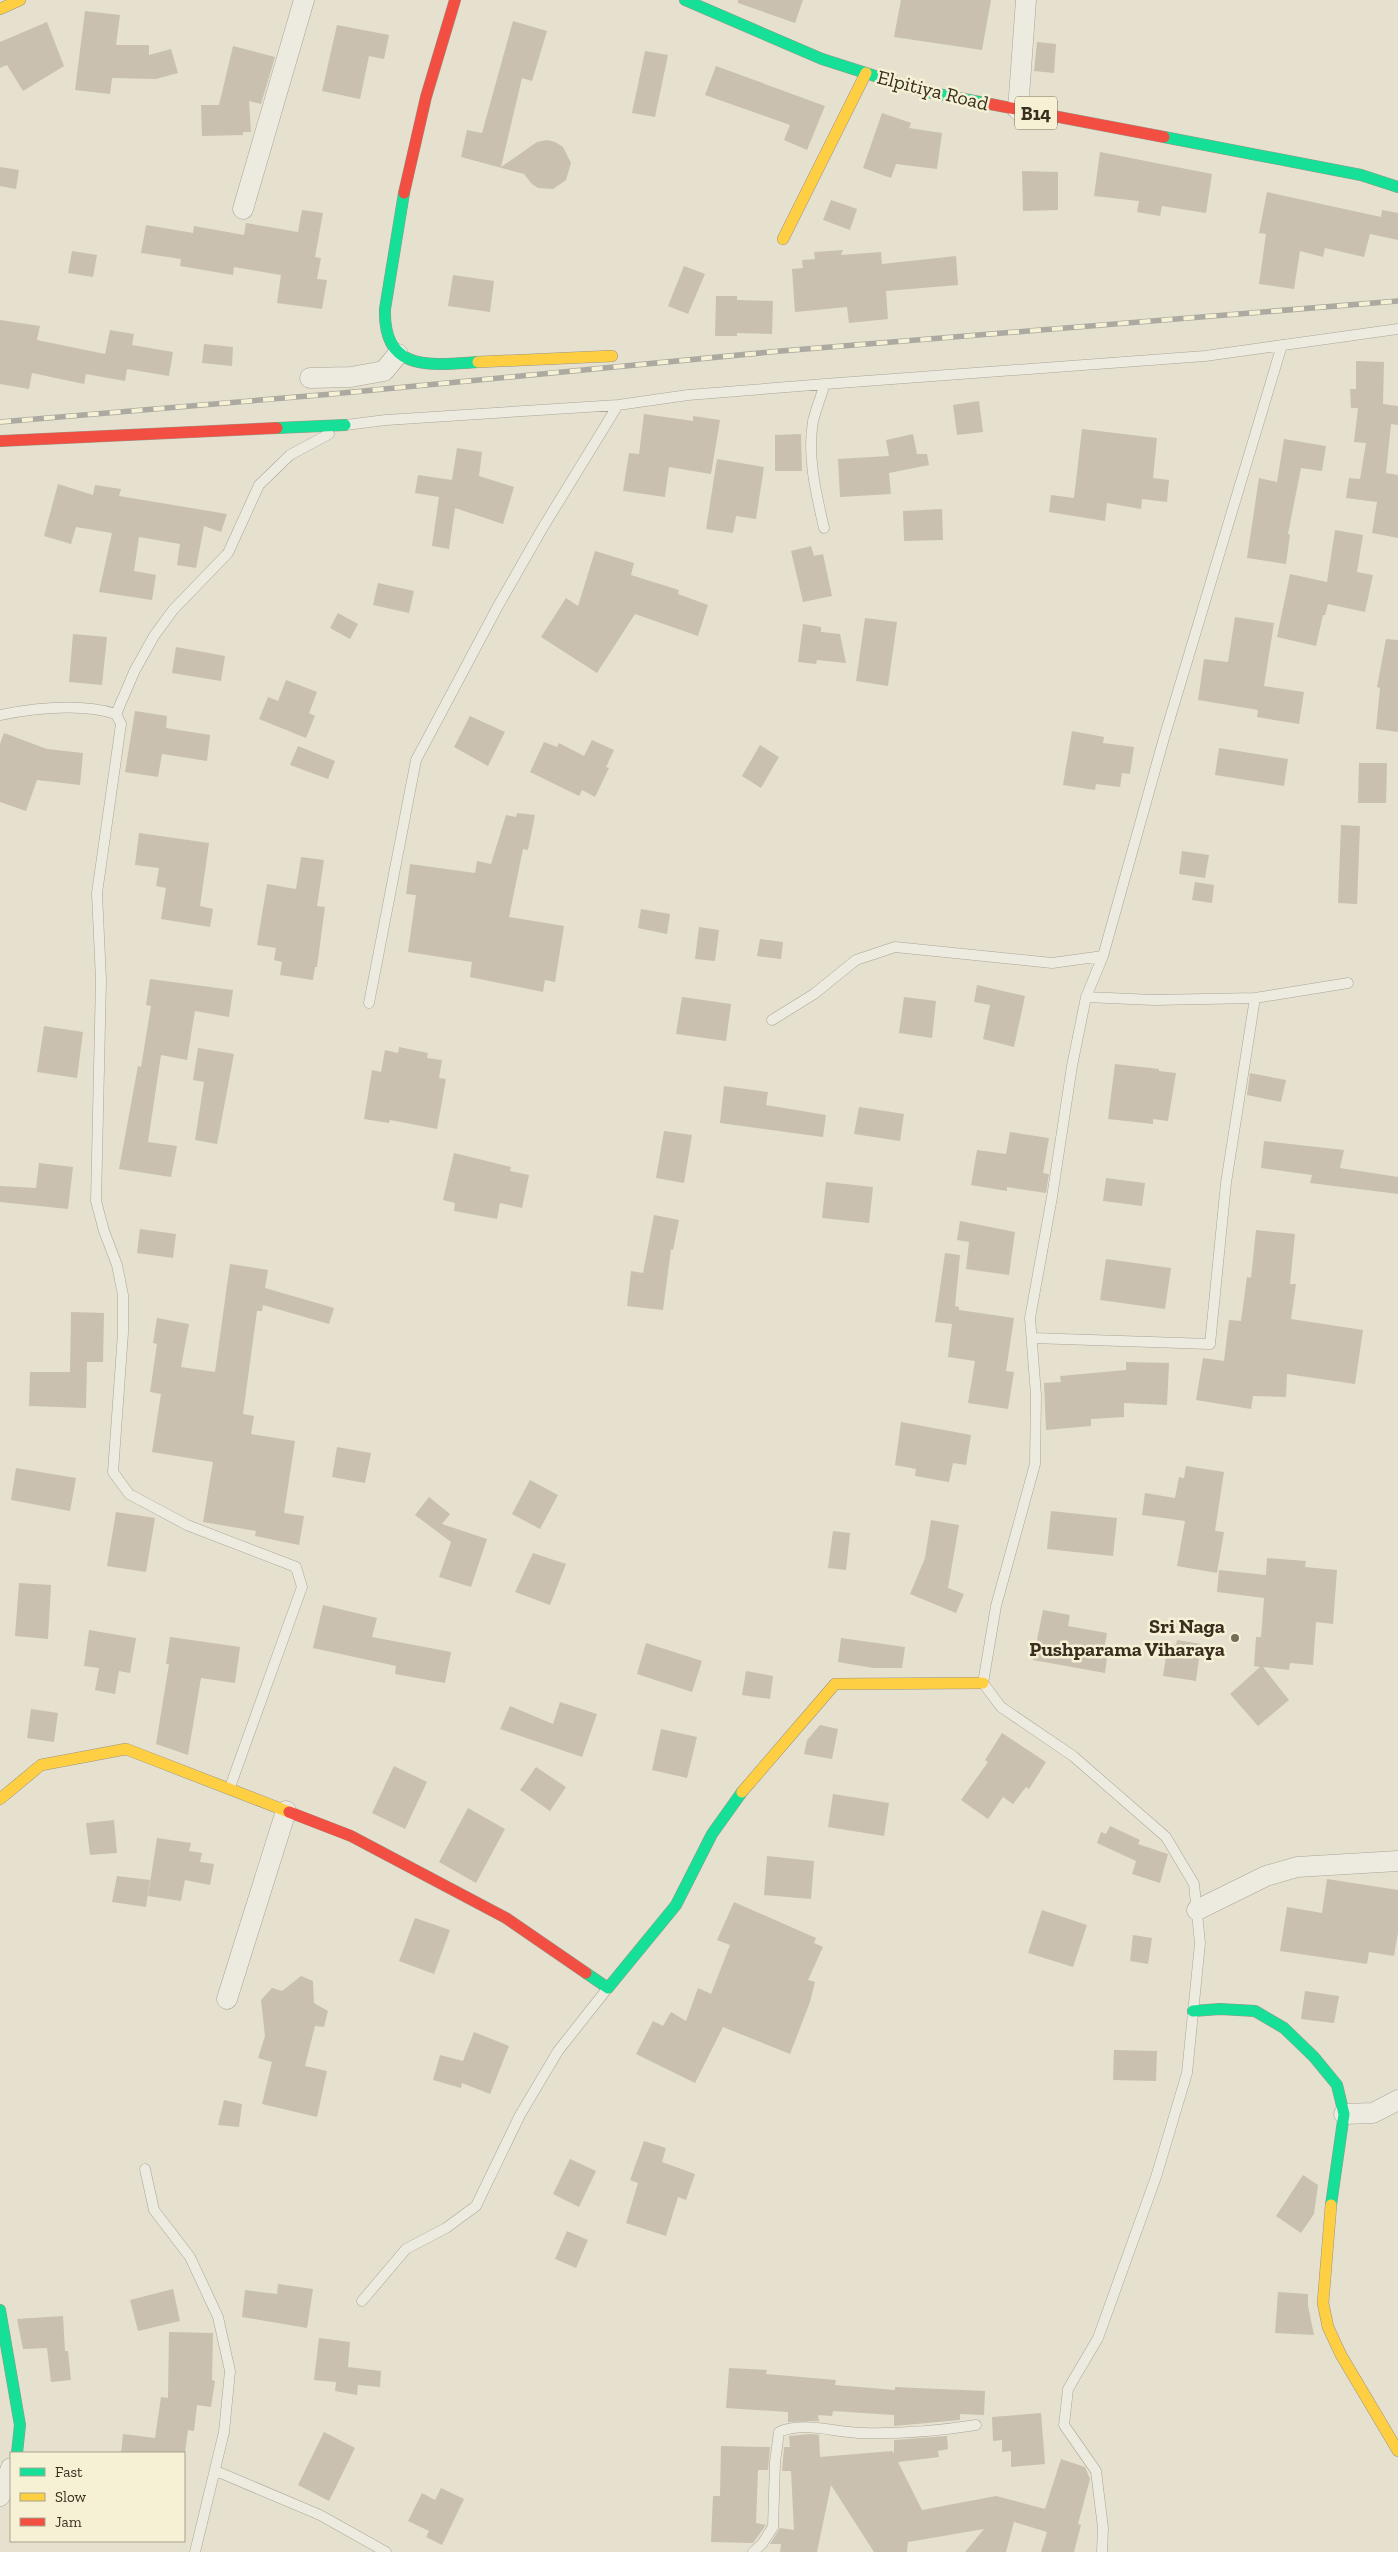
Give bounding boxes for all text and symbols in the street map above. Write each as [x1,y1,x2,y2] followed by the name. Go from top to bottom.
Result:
[875,65,991,115] street label: Elpitiya Road
[1015,96,1057,130] road number: B14
[1029,1614,1225,1661] place label: Sri Naga Pushparama Viharaya
[1229,1632,1241,1644] marker: Sri Naga Pushparama Viharaya
[10,2452,185,2542] legend
[55,2463,83,2481] text: Fast
[55,2488,87,2506] text: Slow
[55,2513,82,2531] text: Jam

